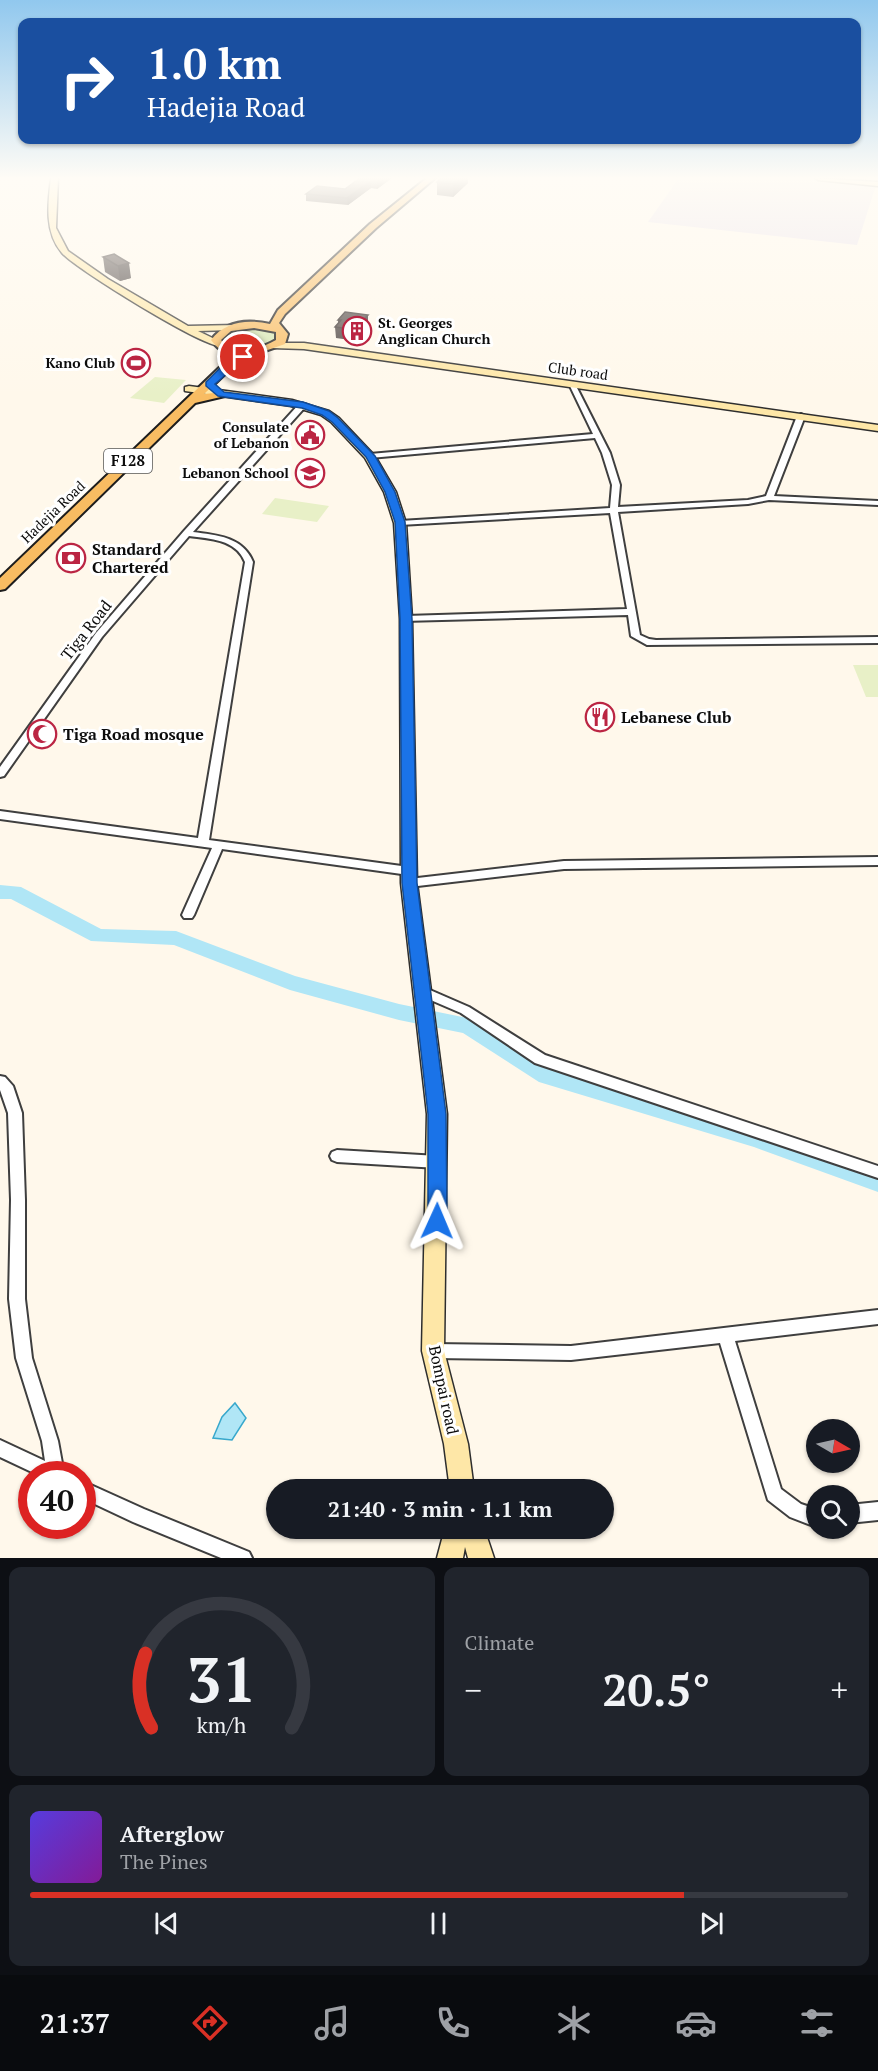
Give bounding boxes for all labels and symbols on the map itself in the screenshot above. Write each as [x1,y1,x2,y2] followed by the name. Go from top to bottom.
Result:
[378,313,490,348] place label: St. Georges Anglican Church
[341,315,373,347] building icon: St. Georges Anglican Church
[217,331,268,382] pin
[120,347,152,379] sports icon: Kano Club
[45,353,115,372] place label: Kano Club
[547,357,609,384] street label: Club road
[214,417,289,452] place label: Consulate of Lebanon
[294,419,326,451] public building icon: Consulate of Lebanon
[104,449,152,473] road number: F128
[294,457,326,489] school or university icon: Lebanon School
[182,463,289,482] place label: Lebanon School
[17,476,89,547] street label: Hadejia Road
[92,538,169,578] place label: Standard Chartered
[55,542,87,574] bank icon: Standard Chartered
[56,595,117,665] street label: Tiga Road
[584,701,616,733] restaurant icon: Lebanese Club
[621,706,731,728] place label: Lebanese Club
[26,718,58,750] mosque icon: Tiga Road mosque
[63,723,204,745] place label: Tiga Road mosque
[405,1189,469,1253] position arrow
[424,1344,464,1437] street label: Bompai road
[806,1419,860,1473] north arrow
[18,1461,96,1539] speed limit sign: 40

